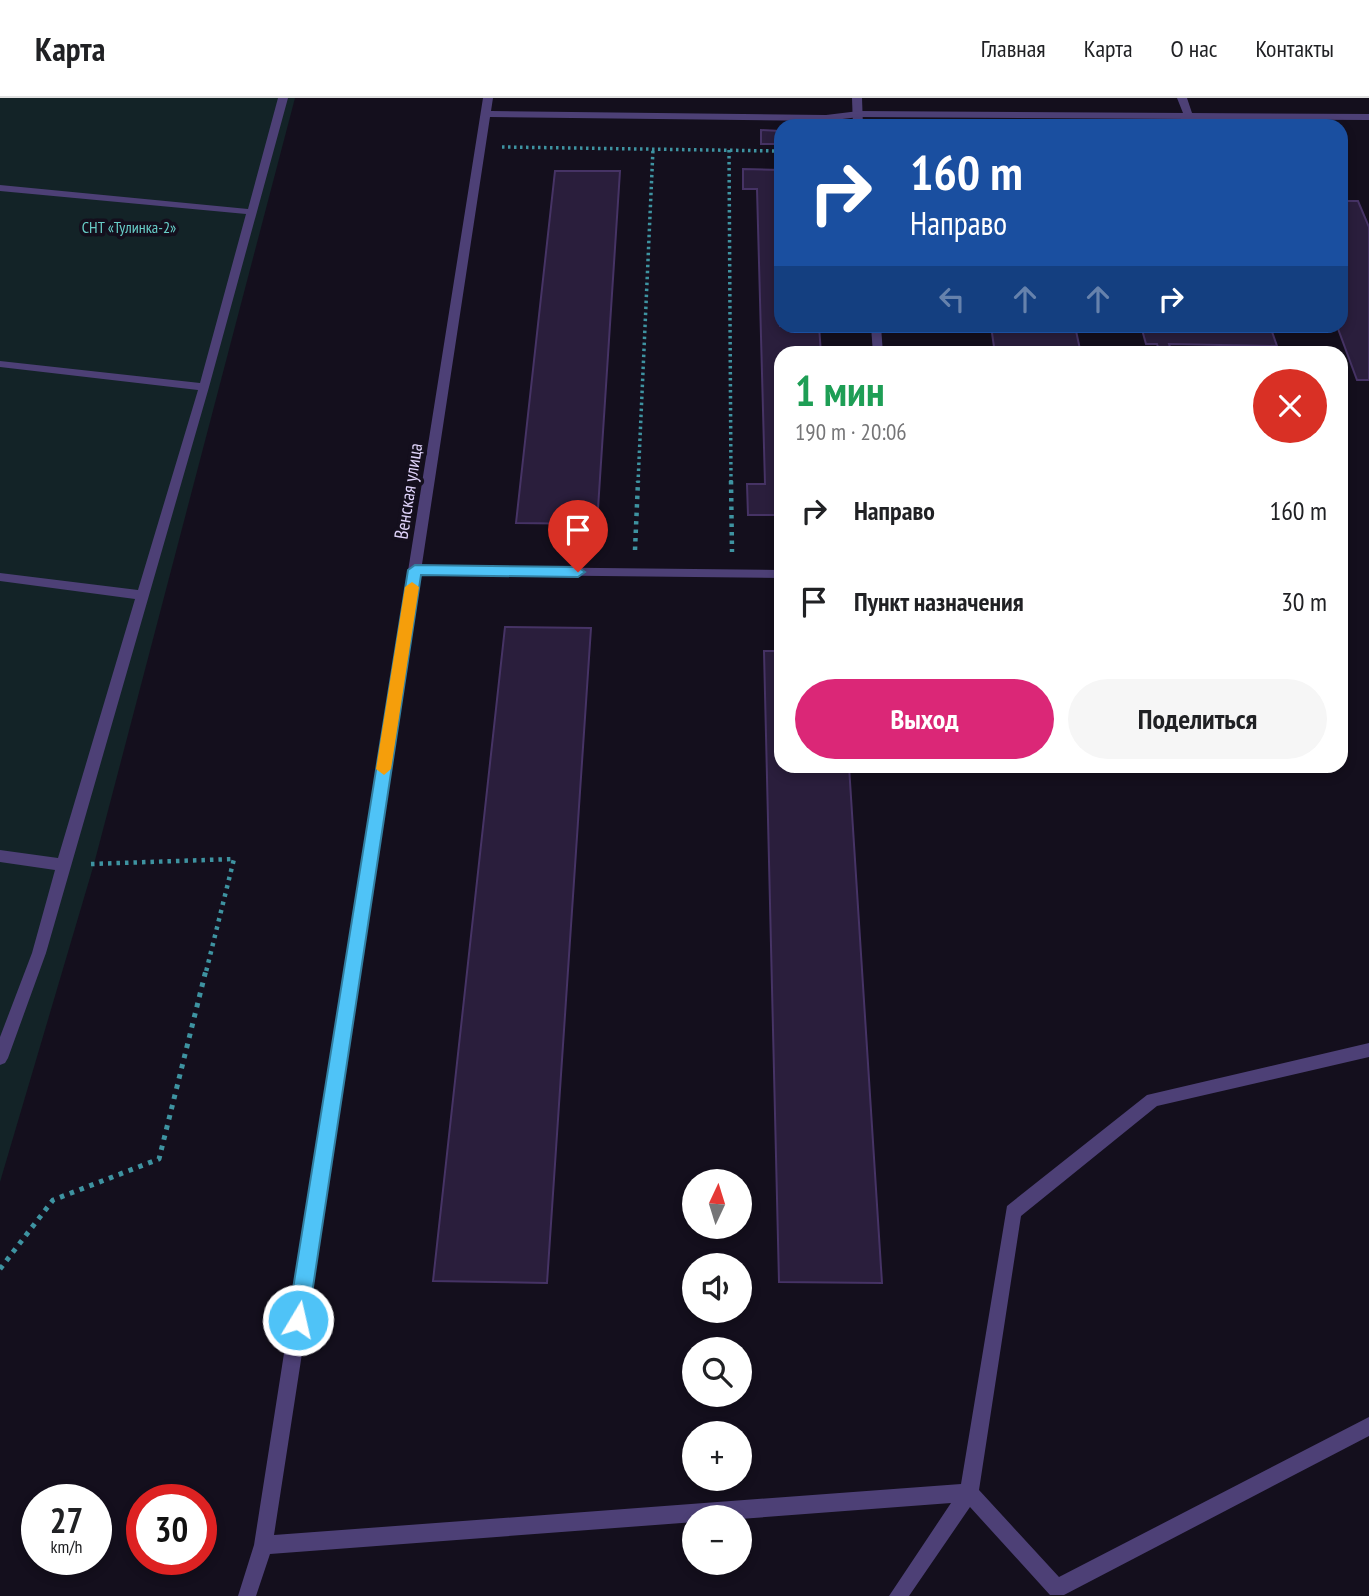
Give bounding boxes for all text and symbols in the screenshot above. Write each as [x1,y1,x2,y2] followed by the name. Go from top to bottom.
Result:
[35,27,105,70] text: Карта
[981,33,1046,64] text: Главная
[1084,33,1133,64] text: Карта
[1171,33,1217,64] text: О нас
[1255,33,1334,64] text: Контакты
[910,140,1023,204] text: 160 m
[795,147,886,238] icon: right
[910,202,1007,244] text: Направо
[82,217,176,237] park label: СНТ «Тулинка-2»
[933,280,971,318] icon: left
[1006,280,1044,318] icon: ahead
[1079,280,1117,318] icon: ahead
[1152,280,1190,318] icon: right
[795,363,885,418] text: 1 мин
[1253,369,1327,443] button: close
[795,417,907,446] text: 190 m · 20:06
[389,441,427,541] street label: Венская улица
[795,492,833,530] icon: right
[854,494,935,527] text: Направо
[1269,494,1327,527] text: 160 m
[548,500,608,572] pin
[559,511,597,549] icon: arrive
[795,583,833,621] icon: arrive
[854,585,1024,618] text: Пункт назначения
[1281,585,1327,618] text: 30 m
[795,679,1054,759] button: Выход
[1068,679,1327,759] button: Поделиться
[682,1169,752,1239] north arrow
[682,1169,752,1575] map controls
[682,1253,752,1323] button: sound
[261,1283,335,1357] position arrow
[682,1337,752,1407] button: search
[682,1421,752,1491] button: +
[126,1484,217,1575] speed limit sign: 30
[50,1497,83,1543] text: 27
[682,1505,752,1575] button: −
[51,1535,82,1558] text: km/h

